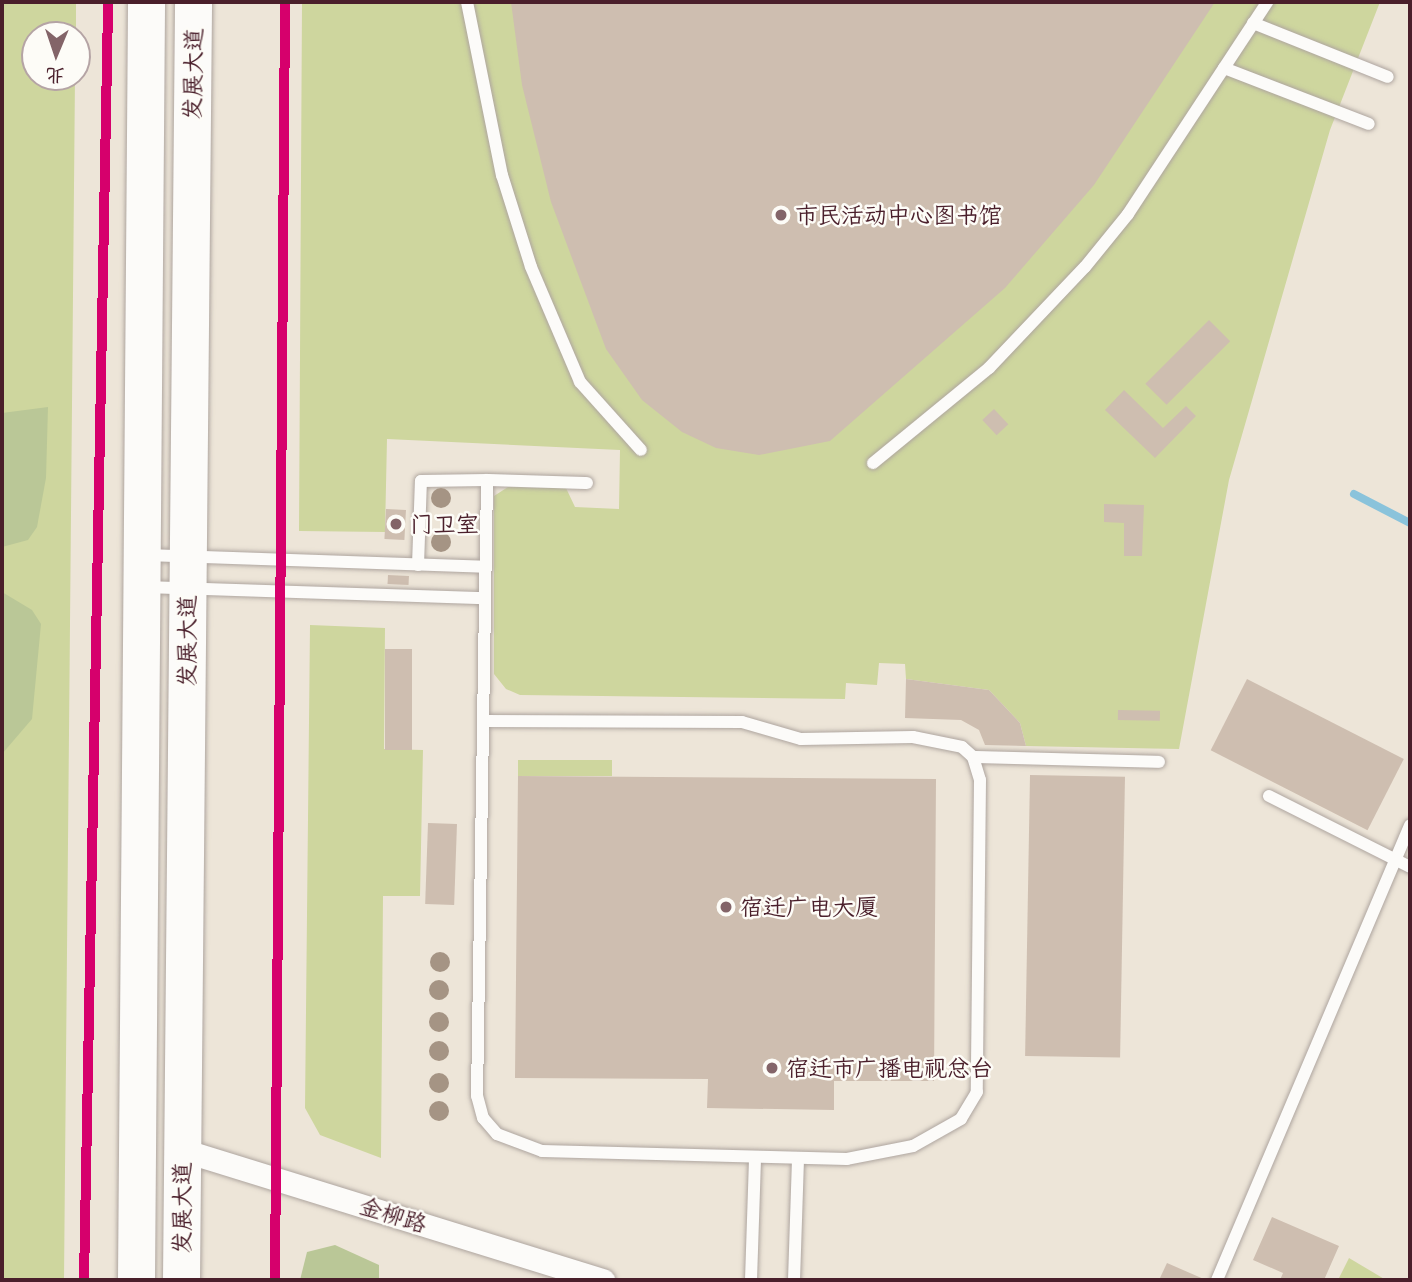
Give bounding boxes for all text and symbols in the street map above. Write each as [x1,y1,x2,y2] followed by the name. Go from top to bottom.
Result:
[21,21,91,91] north arrow
[178,28,208,120] street label: 发展大道
[45,64,65,87] text: 北
[795,201,1002,229] place label: 市民活动中心图书馆
[773,207,789,223] marker: 市民活动中心图书馆
[410,510,479,538] place label: 门卫室
[388,516,404,532] marker: 门卫室
[173,595,201,687] street label: 发展大道
[740,893,878,921] place label: 宿迁广电大厦
[718,899,734,915] marker: 宿迁广电大厦
[786,1054,993,1082] place label: 宿迁市广播电视总台
[764,1060,780,1076] marker: 宿迁市广播电视总台
[168,1162,196,1254] street label: 发展大道
[356,1192,430,1238] street label: 金柳路

